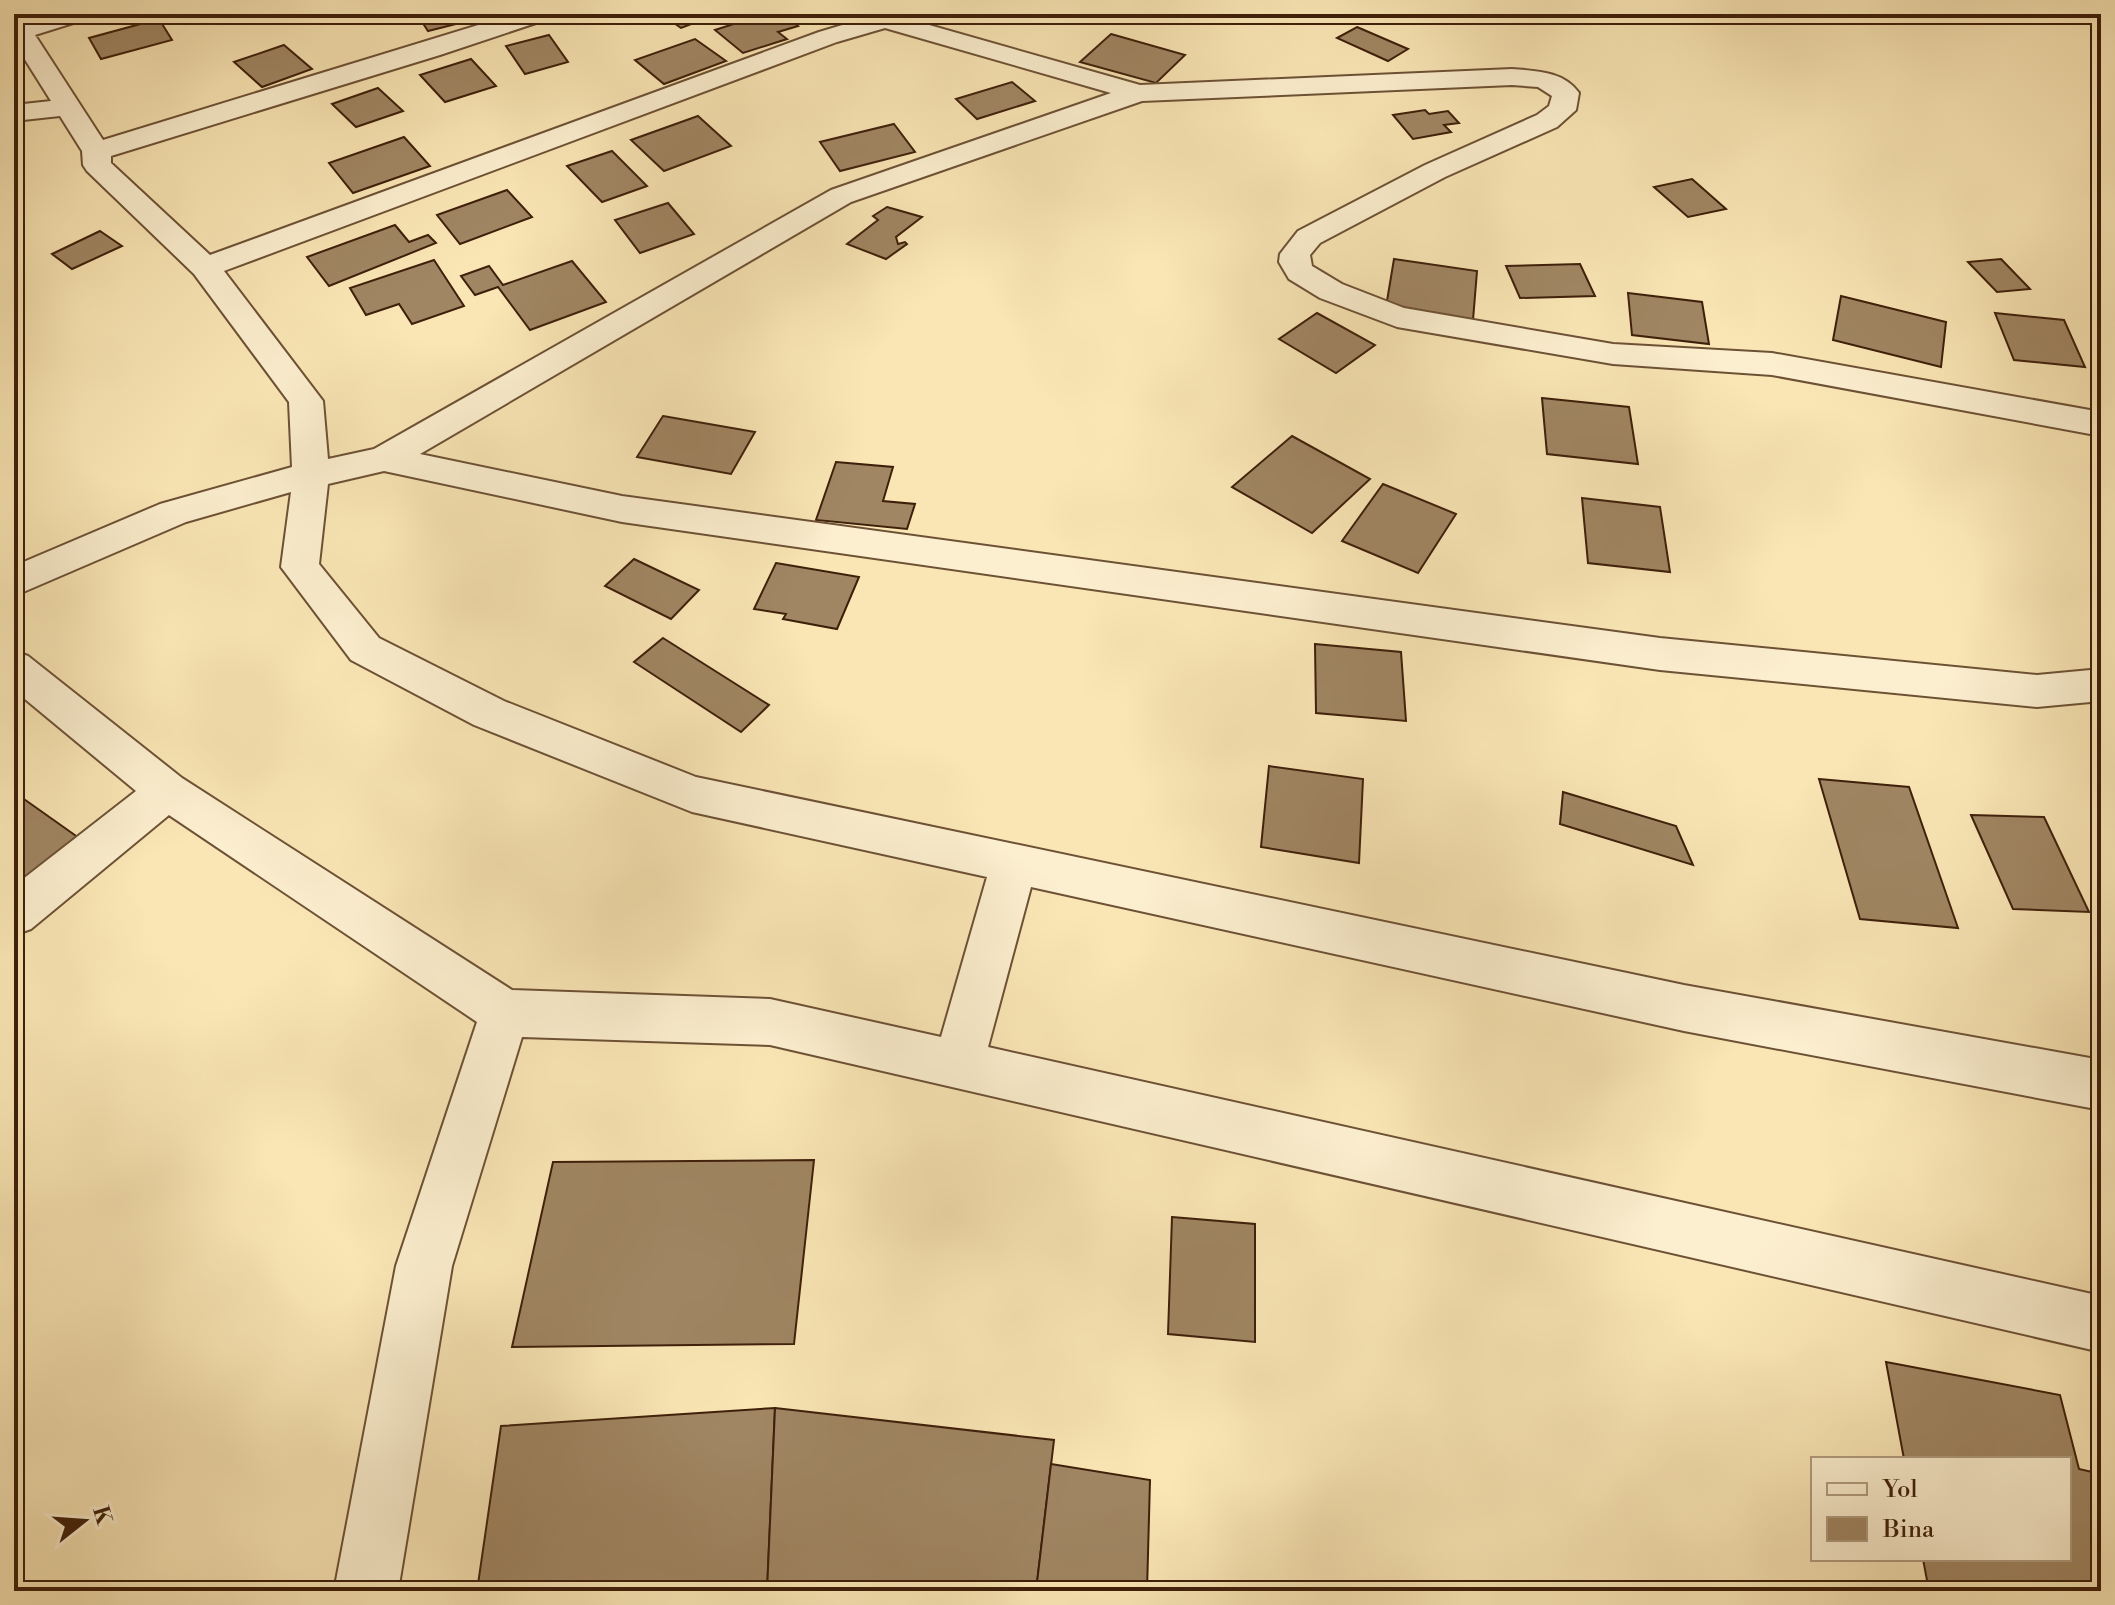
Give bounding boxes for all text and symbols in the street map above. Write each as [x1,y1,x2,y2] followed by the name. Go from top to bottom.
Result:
[1811,1457,2071,1561] legend
[1881,1475,1918,1505] text: Yol
[44,1481,124,1561] north arrow
[86,1503,118,1529] text: K
[1882,1515,1935,1545] text: Bina

